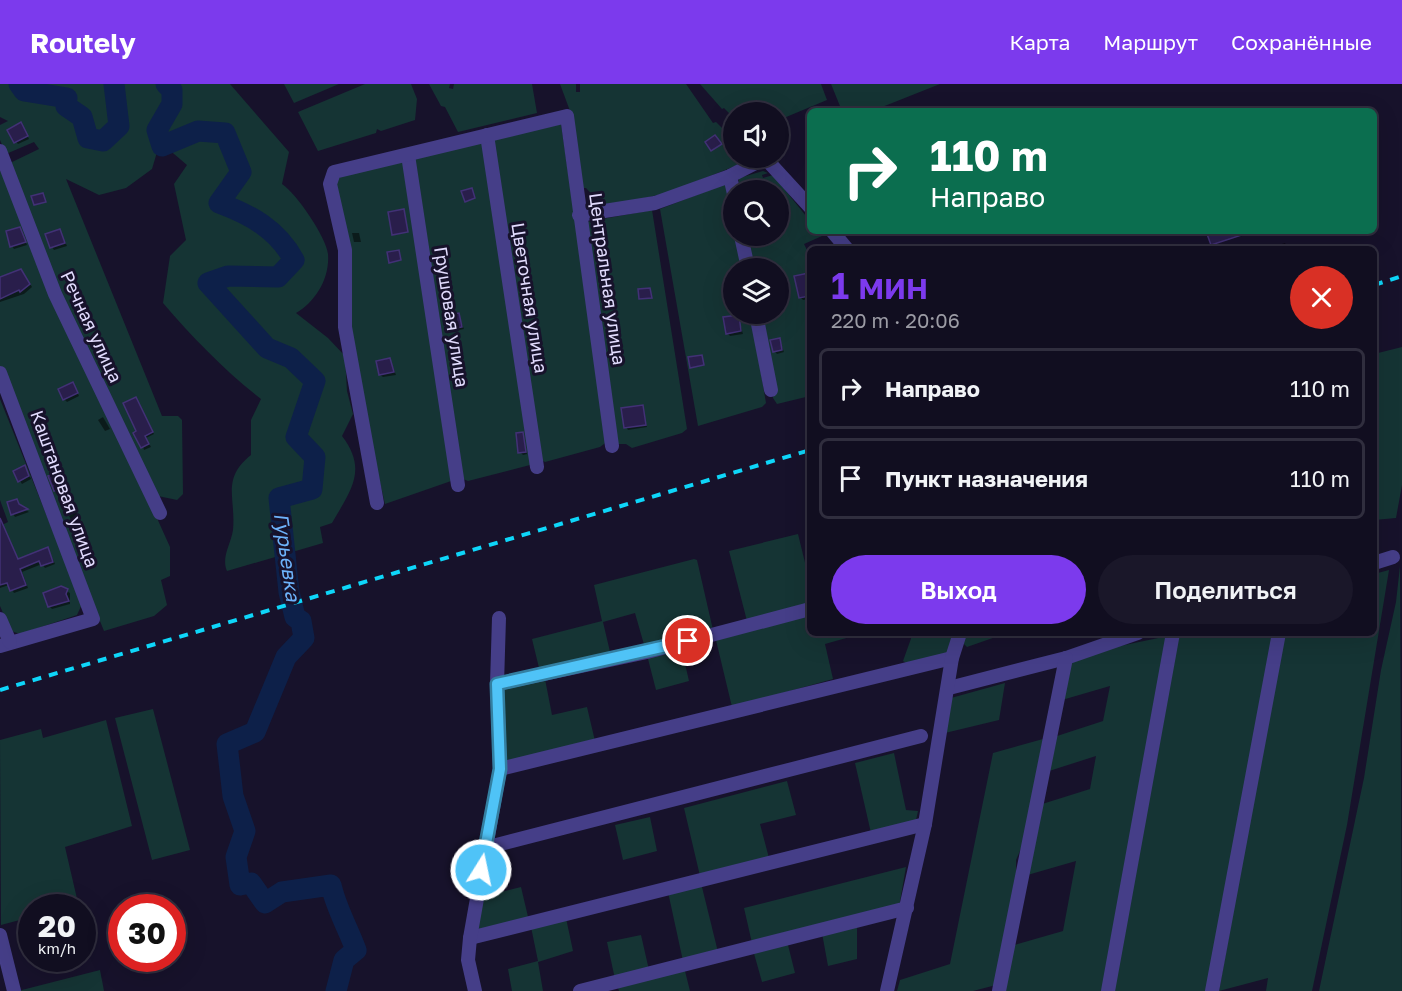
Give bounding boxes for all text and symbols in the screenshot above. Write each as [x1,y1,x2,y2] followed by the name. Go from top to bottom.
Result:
[30,26,136,59] text: Routely
[1009,29,1070,55] text: Карта
[1103,29,1198,55] text: Маршрут
[1231,29,1372,55] text: Сохранённые
[723,102,789,324] map controls
[723,102,789,168] button: sound
[930,130,1048,180] text: 110 m
[831,132,909,210] icon: right
[723,180,789,246] button: search
[930,181,1045,213] text: Направо
[585,191,631,366] street label: Центральная улица
[507,221,553,375] street label: Цветочная улица
[430,245,474,389] street label: Грушовая улица
[723,258,789,324] button: layers
[831,264,928,307] text: 1 мин
[1290,266,1353,329] button: close
[56,267,127,386] street label: Речная улица
[831,308,960,332] text: 220 m · 20:06
[834,372,867,405] icon: right
[885,375,980,402] text: Направо
[1290,375,1350,402] text: 110 m
[26,407,104,570] street label: Каштановая улица
[834,462,867,495] icon: arrive
[885,465,1088,492] text: Пункт назначения
[1290,465,1350,492] text: 110 m
[269,511,306,604] water label: Гурьевка
[831,555,1086,624] button: Выход
[1098,555,1353,624] button: Поделиться
[662,615,713,666] pin
[671,624,704,657] icon: arrive
[449,838,513,902] position arrow
[108,894,186,972] speed limit sign: 30
[38,908,76,944] text: 20
[38,939,76,957] text: km/h

